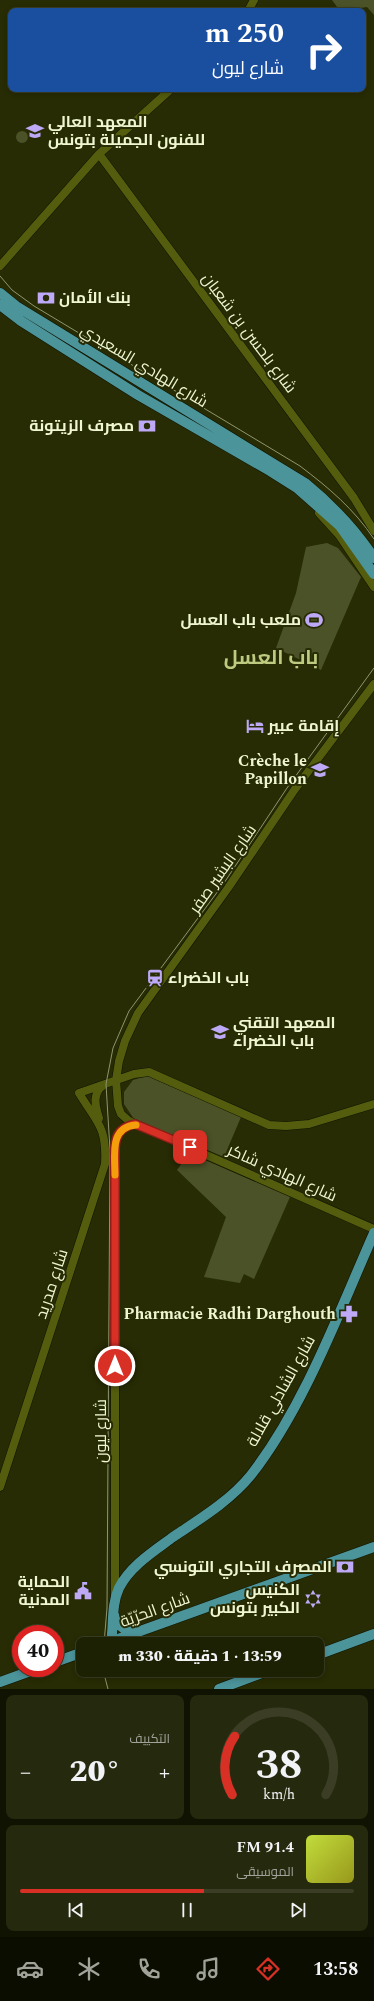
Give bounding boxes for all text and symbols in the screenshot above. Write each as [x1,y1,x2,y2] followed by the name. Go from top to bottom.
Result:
[205,12,284,55] text: 250 m
[298,24,350,76] icon: right
[212,55,284,82] text: شارع ليون
[48,110,205,152] place label: المعهد العالي للفنون الجميلة بتونس
[25,121,45,141] school or university icon: المعهد العالي للفنون الجميلة بتونس
[196,268,302,398] street label: شارع بلحسن بن شعبان
[59,286,131,310] place label: بنك الأمان
[36,288,56,308] bank icon: بنك الأمان
[75,318,212,415] street label: شارع الهادي السعيدي
[29,414,134,438] place label: مصرف الزيتونة
[137,416,157,436] bank icon: مصرف الزيتونة
[181,608,301,632] place label: ملعب باب العسل
[304,610,324,630] sports icon: ملعب باب العسل
[224,643,318,673] district label: باب العسل
[267,714,339,738] place label: إقامة عبير
[245,716,265,736] hotel icon: إقامة عبير
[238,749,307,791] place label: Crèche le Papillon
[310,760,330,780] school or university icon: Crèche le Papillon
[183,820,263,919] street label: شارع البشير صفر
[168,966,249,990] place label: باب الخضراء
[145,968,165,988] station icon: باب الخضراء
[233,1011,336,1053] place label: المعهد التقني باب الخضراء
[210,1022,230,1042] school or university icon: المعهد التقني باب الخضراء
[173,1130,207,1164] pin
[179,1136,201,1158] icon: arrive
[222,1138,341,1209] street label: شارع الهادي شاكر
[29,1246,75,1322] street label: شارع مدريد
[124,1302,336,1326] place label: Pharmacie Radhi Darghouth
[339,1304,359,1324] pharmacy icon: Pharmacie Radhi Darghouth
[240,1331,323,1452] street label: شارع الشادلي قلالة
[94,1345,136,1387] position arrow
[89,1399,113,1463] street label: شارع ليون
[154,1555,332,1579] place label: المصرف التجاري التونسي
[335,1557,355,1577] bank icon: المصرف التجاري التونسي
[18,1570,70,1612] place label: الحماية المدنية
[210,1578,300,1620] place label: الكنيس الكبير بتونس
[73,1581,93,1601] public building icon: الحماية المدنية
[117,1586,193,1634] street label: شارع الحرّيّة
[303,1589,323,1609] synagogue icon: الكنيس الكبير بتونس
[12,1625,64,1677] speed limit sign: 40
[118,1645,282,1668] text: 13:59 · 1 دقيقة · 330 m
[129,1729,170,1749] text: التكييف
[256,1734,302,1797] text: 38
[70,1749,121,1795] text: 20°
[20,1756,31,1789] text: −
[159,1756,170,1789] text: +
[263,1784,295,1806] text: km/h
[237,1836,294,1859] text: 91.4 FM
[236,1862,294,1882] text: الموسيقى
[65,1899,87,1921] icon: previous
[176,1899,198,1921] icon: pause
[287,1899,309,1921] icon: next
[16,1955,44,1983] icon: car
[75,1955,103,1983] icon: climate
[135,1955,163,1983] icon: phone
[194,1955,222,1983] icon: music
[254,1955,282,1983] icon: directions
[313,1956,358,1983] text: 13:58

